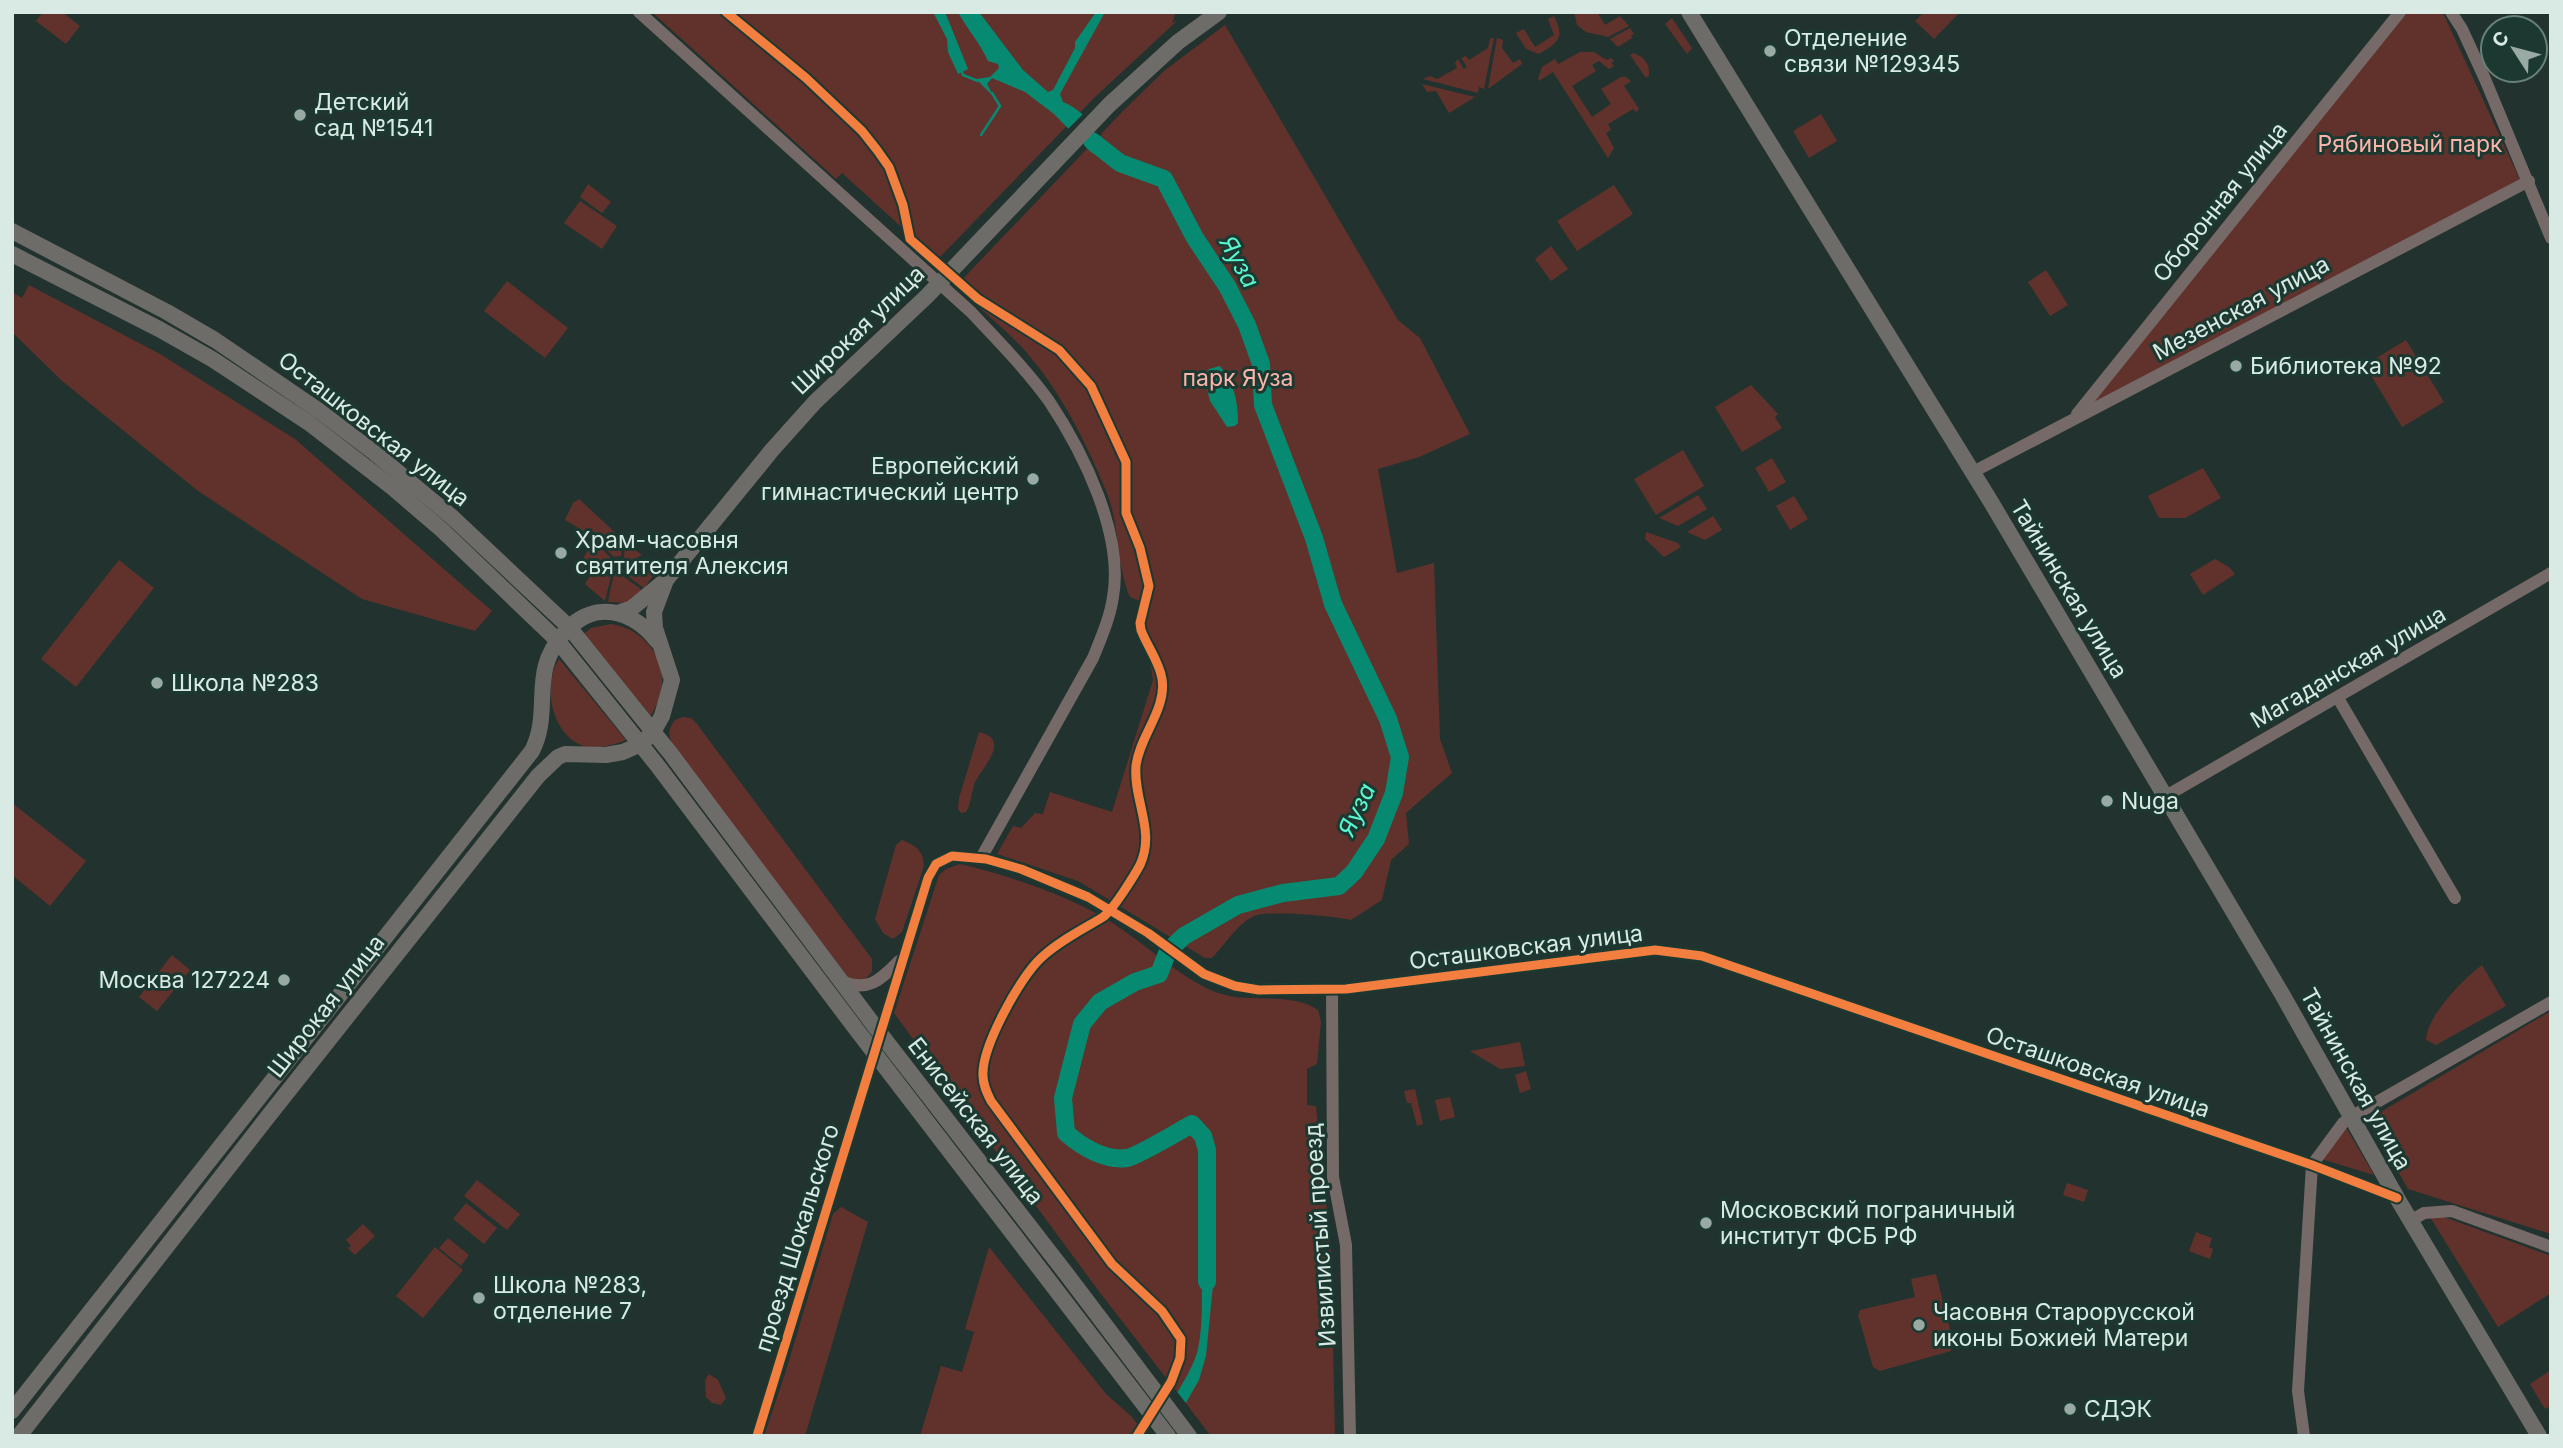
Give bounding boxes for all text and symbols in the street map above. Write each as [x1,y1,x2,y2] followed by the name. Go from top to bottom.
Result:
[2479,14,2549,84] north arrow
[1784,24,1960,78] place label: Отделение связи №129345
[2487,27,2514,52] text: С
[1762,43,1778,59] marker: Отделение связи №129345
[314,88,433,142] place label: Детский сад №1541
[292,107,308,123] marker: Детский сад №1541
[2147,116,2293,288] street label: Оборонная улица
[2317,130,2503,158] park label: Рябиновый парк
[1213,230,1265,293] water label: Яуза
[2148,250,2334,366] street label: Мезенская улица
[786,260,930,400] street label: Широкая улица
[273,346,475,512] street label: Осташковская улица
[2250,352,2442,380] place label: Библиотека №92
[2228,358,2244,374] marker: Библиотека №92
[1182,364,1294,392] park label: парк Яуза
[761,452,1019,506] place label: Европейский гимнастический центр
[1025,471,1041,487] marker: Европейский гимнастический центр
[2005,495,2133,683] street label: Тайнинская улица
[575,526,789,580] place label: Храм-часовня святителя Алексия
[553,545,569,561] marker: Храм-часовня святителя Алексия
[2245,600,2451,734] street label: Магаданская улица
[171,669,319,697] place label: Школа №283
[149,675,165,691] marker: Школа №283
[1331,779,1381,842] water label: Яуза
[2121,787,2179,815] place label: Nuga
[2099,793,2115,809] marker: Nuga
[1408,919,1644,975] street label: Осташковская улица
[262,929,390,1083] street label: Широкая улица
[98,966,270,994] place label: Москва 127224
[276,972,292,988] marker: Москва 127224
[2294,983,2418,1175] street label: Тайнинская улица
[1982,1020,2214,1124] street label: Осташковская улица
[902,1032,1050,1210] street label: Енисейская улица
[749,1121,845,1355] street label: проезд Шокальского
[1298,1122,1342,1348] street label: Извилистый проезд
[1720,1196,2015,1250] place label: Московский пограничный институт ФСБ РФ
[1698,1215,1714,1231] marker: Московский пограничный институт ФСБ РФ
[493,1271,647,1325] place label: Школа №283, отделение 7
[471,1290,487,1306] marker: Школа №283, отделение 7
[1933,1298,2195,1352] place label: Часовня Старорусской иконы Божией Матери
[1911,1317,1927,1333] marker: Часовня Старорусской иконы Божией Матери
[2084,1395,2152,1423] place label: СДЭК
[2062,1401,2078,1417] marker: СДЭК

